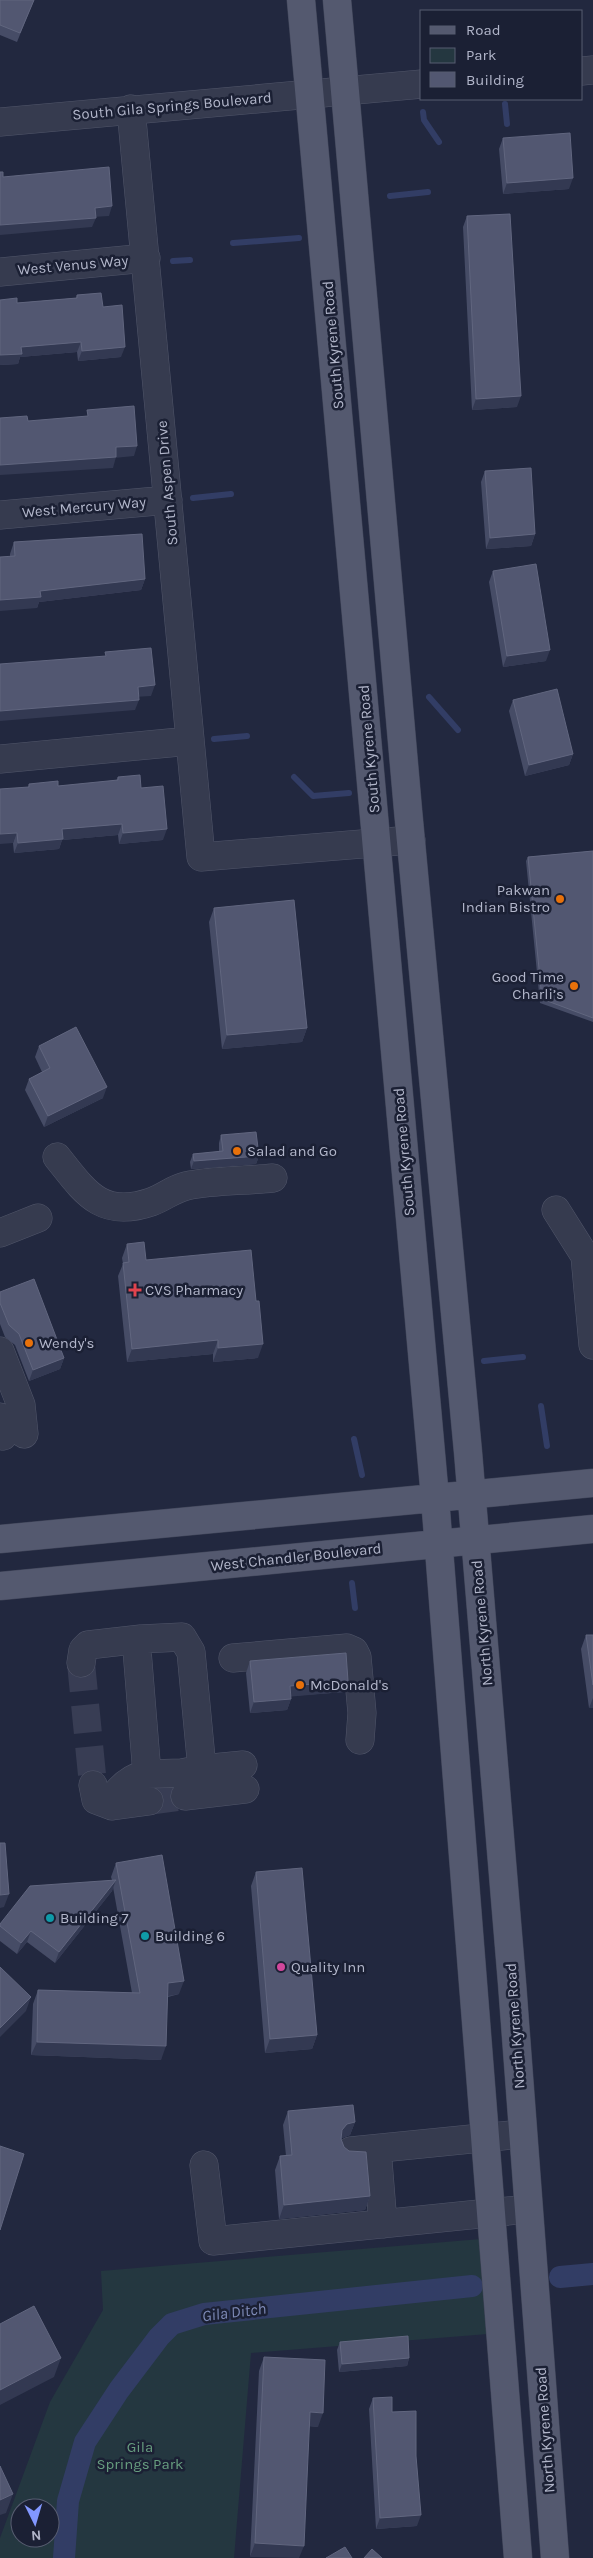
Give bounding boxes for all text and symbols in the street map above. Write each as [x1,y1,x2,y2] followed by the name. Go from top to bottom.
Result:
[420,10,583,100] legend
[466,21,501,39] text: Road
[466,46,496,64] text: Park
[466,71,524,89] text: Building
[72,88,272,124] street label: South Gila Springs Boulevard
[17,251,129,279] street label: West Venus Way
[318,280,348,410] street label: South Kyrene Road
[153,420,181,546] street label: South Aspen Drive
[21,493,147,521] street label: West Mercury Way
[354,684,384,814] street label: South Kyrene Road
[462,881,550,916] place label: Pakwan Indian Bistro
[554,893,566,905] marker: Pakwan Indian Bistro
[492,968,564,1003] place label: Good Time Charli’s
[568,980,580,992] marker: Good Time Charli’s
[389,1087,419,1217] street label: South Kyrene Road
[247,1142,337,1160] place label: Salad and Go
[231,1145,243,1157] marker: Salad and Go
[145,1281,243,1299] place label: CVS Pharmacy
[129,1284,141,1296] marker: CVS Pharmacy
[39,1334,94,1352] place label: Wendy's
[23,1337,35,1349] marker: Wendy's
[210,1539,382,1575] street label: West Chandler Boulevard
[468,1559,496,1687] street label: North Kyrene Road
[310,1676,389,1694] place label: McDonald's
[294,1679,306,1691] marker: McDonald's
[60,1909,129,1927] place label: Building 7
[44,1912,56,1924] marker: Building 7
[155,1927,225,1945] place label: Building 6
[139,1930,151,1942] marker: Building 6
[291,1958,365,1976] place label: Quality Inn
[275,1961,287,1973] marker: Quality Inn
[502,1962,528,2090] street label: North Kyrene Road
[201,2299,267,2325] water label: Gila Ditch
[532,2366,558,2494] street label: North Kyrene Road
[96,2438,184,2473] park label: Gila Springs Park
[10,2498,60,2548] north arrow
[30,2527,42,2544] text: N

